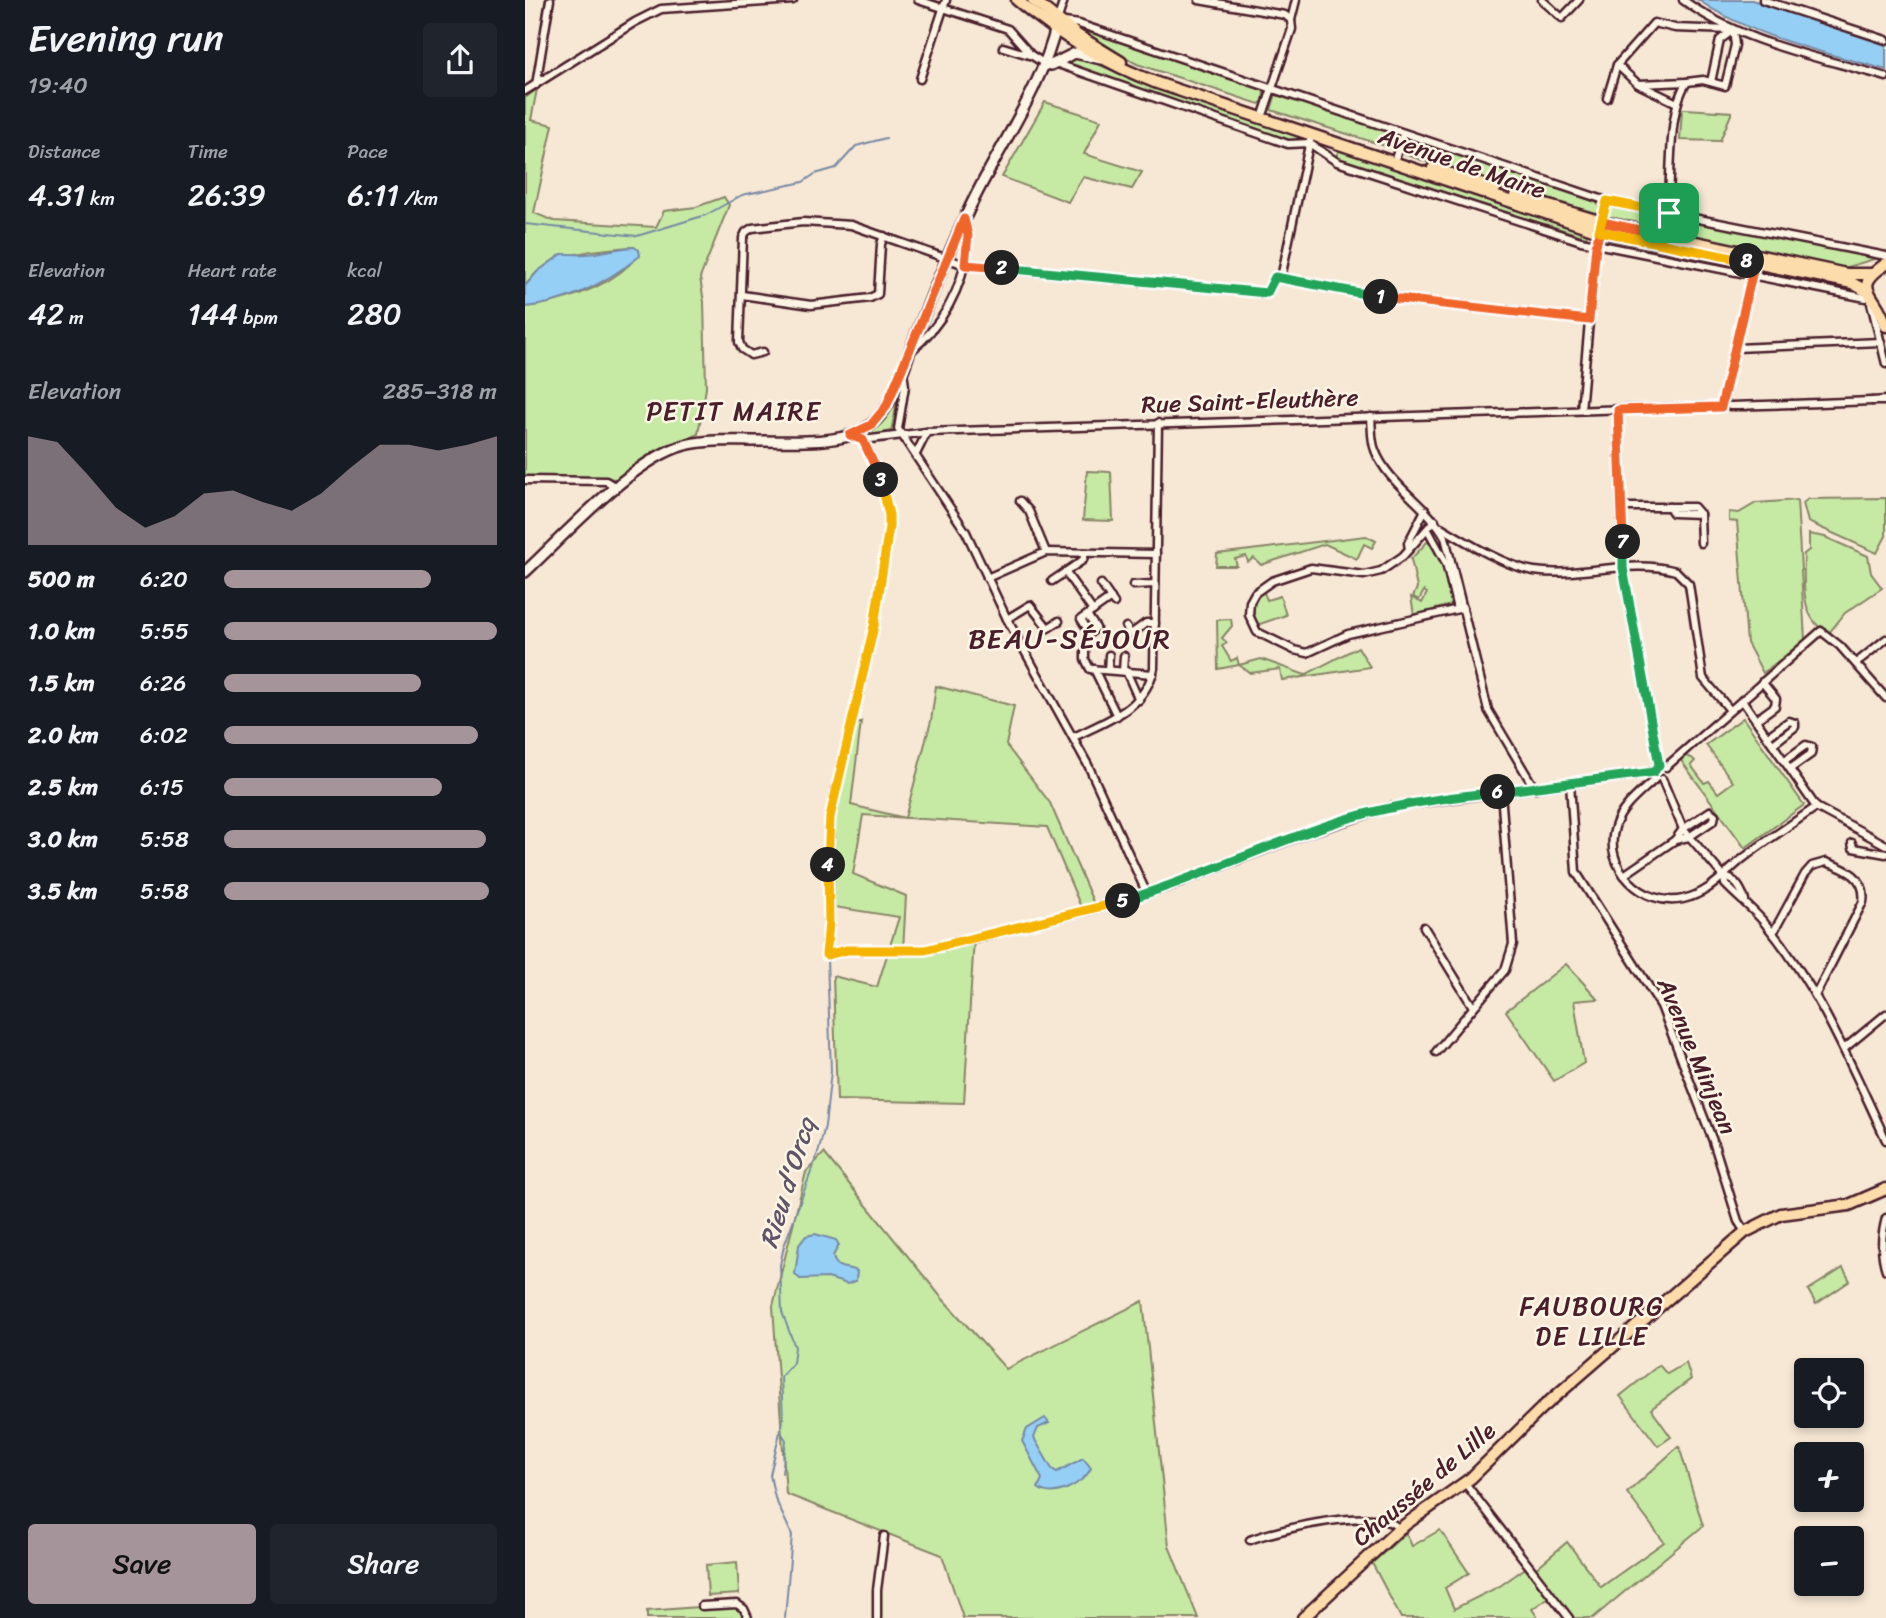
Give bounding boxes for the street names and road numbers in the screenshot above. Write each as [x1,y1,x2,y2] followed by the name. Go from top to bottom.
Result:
[1372,114,1551,211] street label: Avenue de Maire
[1141,376,1359,426] street label: Rue Saint-Eleuthère
[1645,970,1749,1141] street label: Avenue Minjean
[1342,1411,1506,1557] street label: Chaussée de Lille

